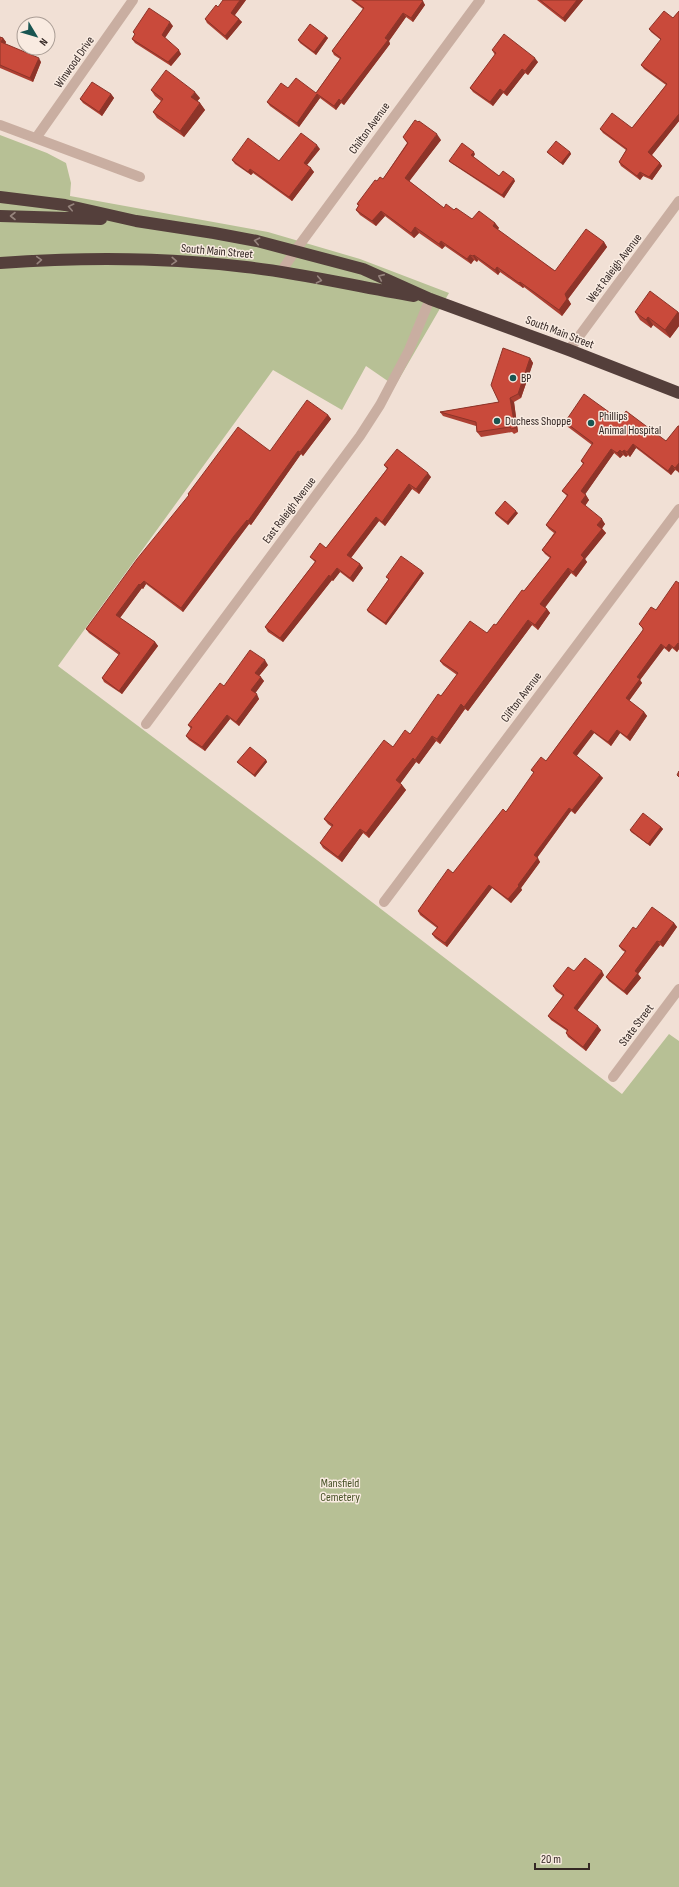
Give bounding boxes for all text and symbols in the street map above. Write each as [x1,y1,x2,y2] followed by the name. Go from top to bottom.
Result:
[16,16,56,56] north arrow
[51,33,98,91] street label: Winwood Drive
[36,36,50,48] text: N
[346,99,393,157] street label: Chilton Avenue
[68,203,74,211] one-way arrow
[10,212,16,220] one-way arrow
[584,231,645,306] street label: West Raleigh Avenue
[254,238,260,246] one-way arrow
[180,241,254,262] street label: South Main Street
[36,256,42,265] one-way arrow
[171,256,177,265] one-way arrow
[378,274,386,282] one-way arrow
[316,275,322,283] one-way arrow
[523,313,597,353] street label: South Main Street
[521,371,531,386] place label: BP
[508,373,518,383] marker: BP
[598,409,661,438] place label: Phillips Animal Hospital
[505,414,571,429] place label: Duchess Shoppe
[492,416,502,426] marker: Duchess Shoppe
[586,418,596,428] marker: Phillips Animal Hospital
[259,474,319,547] street label: East Raleigh Avenue
[498,669,545,725] street label: Clifton Avenue
[616,1001,657,1049] street label: State Street
[320,1476,360,1505] park label: Mansfield Cemetery
[535,1845,589,1871] scale bar
[541,1852,561,1867] text: 20 m

